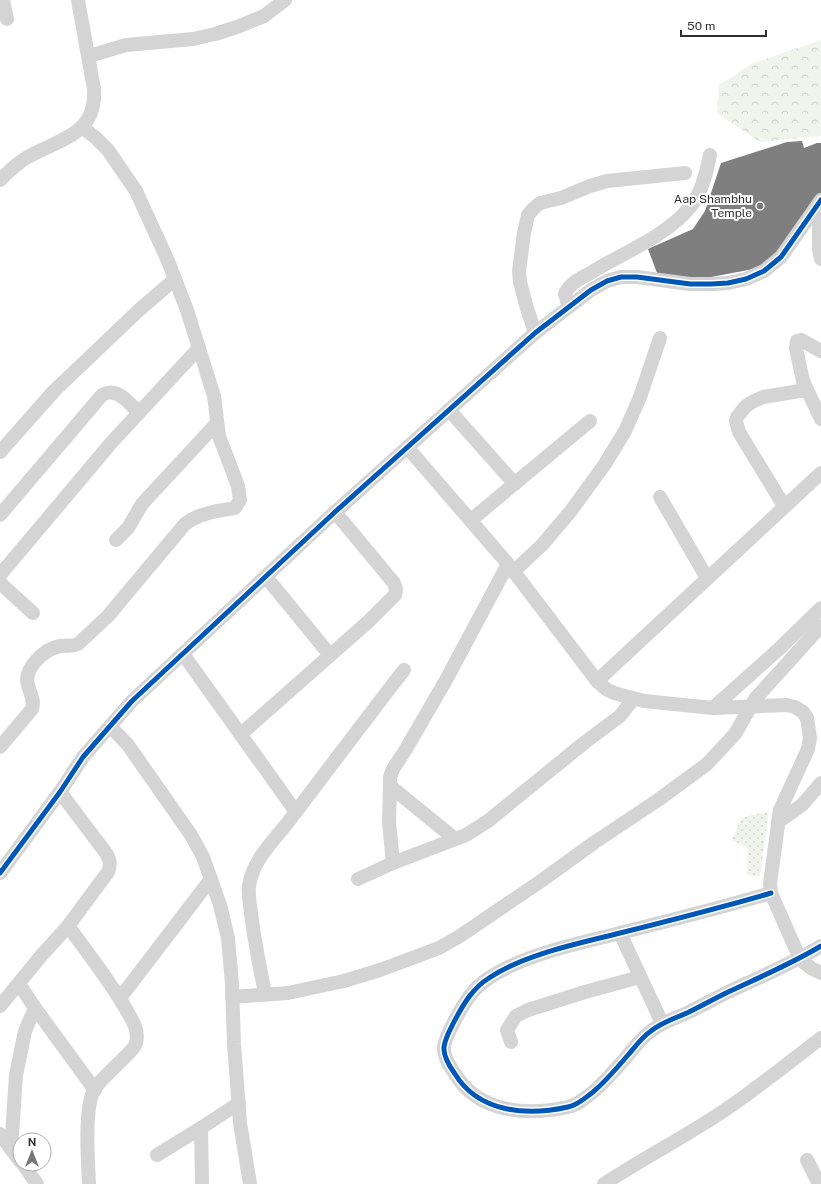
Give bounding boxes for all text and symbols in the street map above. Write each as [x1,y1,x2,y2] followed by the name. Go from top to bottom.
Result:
[681,12,766,38] scale bar
[687,19,715,33] text: 50 m
[674,192,752,220] place label: Aap Shambhu Temple
[755,201,765,211] marker: Aap Shambhu Temple
[12,1132,52,1172] north arrow
[28,1136,36,1148] text: N

